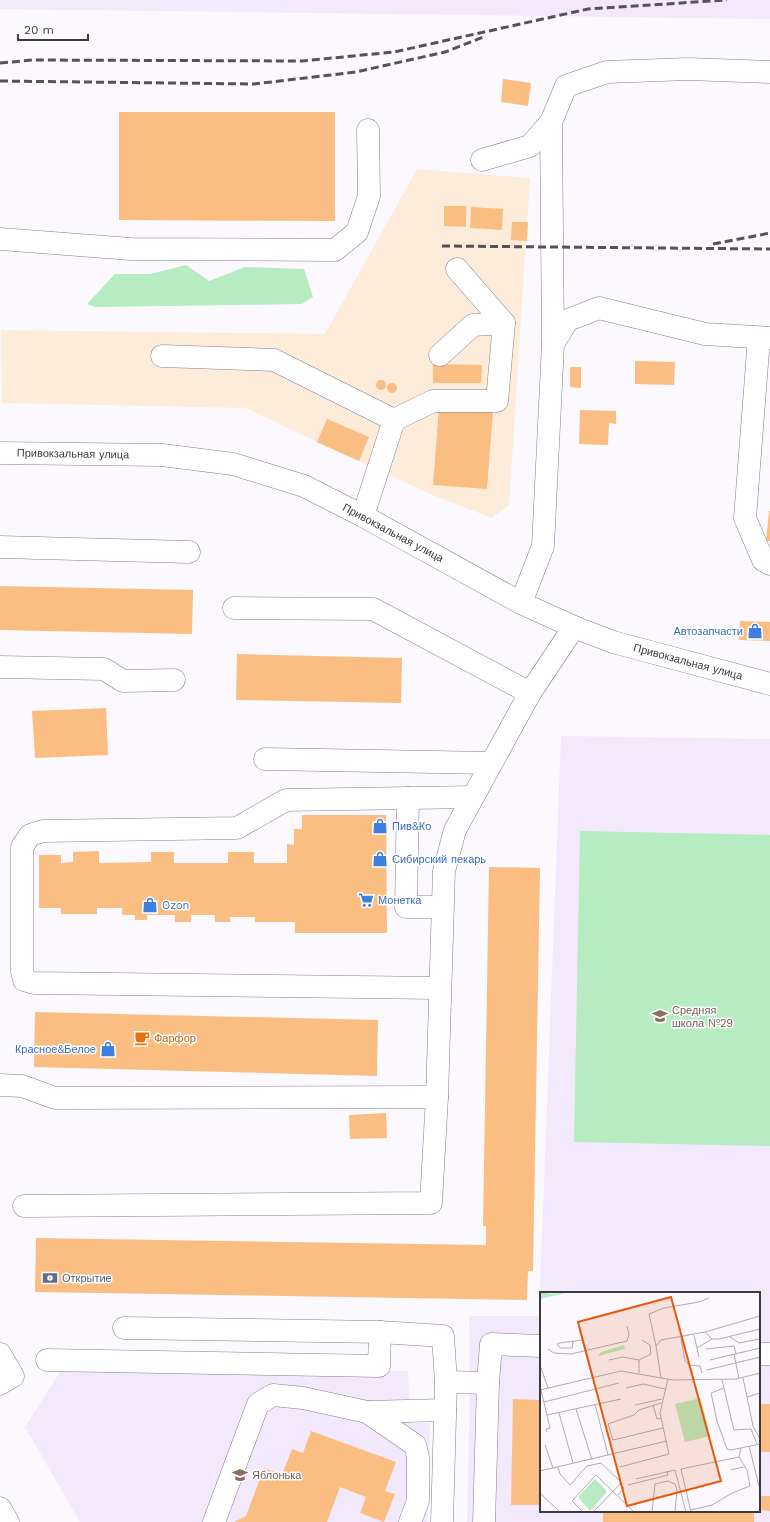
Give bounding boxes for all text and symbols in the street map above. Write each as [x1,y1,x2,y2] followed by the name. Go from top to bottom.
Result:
[18,16,88,42] scale bar
[24,23,54,37] text: 20 m
[17,447,130,461] street label: Привокзальная улица
[340,501,446,566] street label: Привокзальная улица
[746,622,764,640] shop icon: Автозапчасти
[674,625,743,638] place label: Автозапчасти
[632,641,745,683] street label: Привокзальная улица
[371,817,389,835] shop icon: Пив&Ко
[392,820,431,833] place label: Пив&Ко
[371,850,389,868] shop icon: Сибирский пекарь
[392,853,486,866] place label: Сибирский пекарь
[357,891,375,909] supermarket icon: Монетка
[378,894,422,907] place label: Монетка
[141,896,159,914] shop icon: Ozon
[162,899,189,912] place label: Ozon
[672,1004,733,1030] place label: Средняя школа №29
[651,1007,669,1025] school or university icon: Средняя школа №29
[133,1029,151,1047] cafe icon: Фарфор
[154,1032,196,1045] place label: Фарфор
[99,1040,117,1058] shop icon: Красное&Белое
[15,1043,96,1056] place label: Красное&Белое
[41,1269,59,1287] bank icon: Открытие
[62,1272,112,1285] place label: Открытие
[540,1292,760,1512] inset map
[231,1466,249,1484] school or university icon: Яблонька
[252,1469,302,1482] place label: Яблонька

